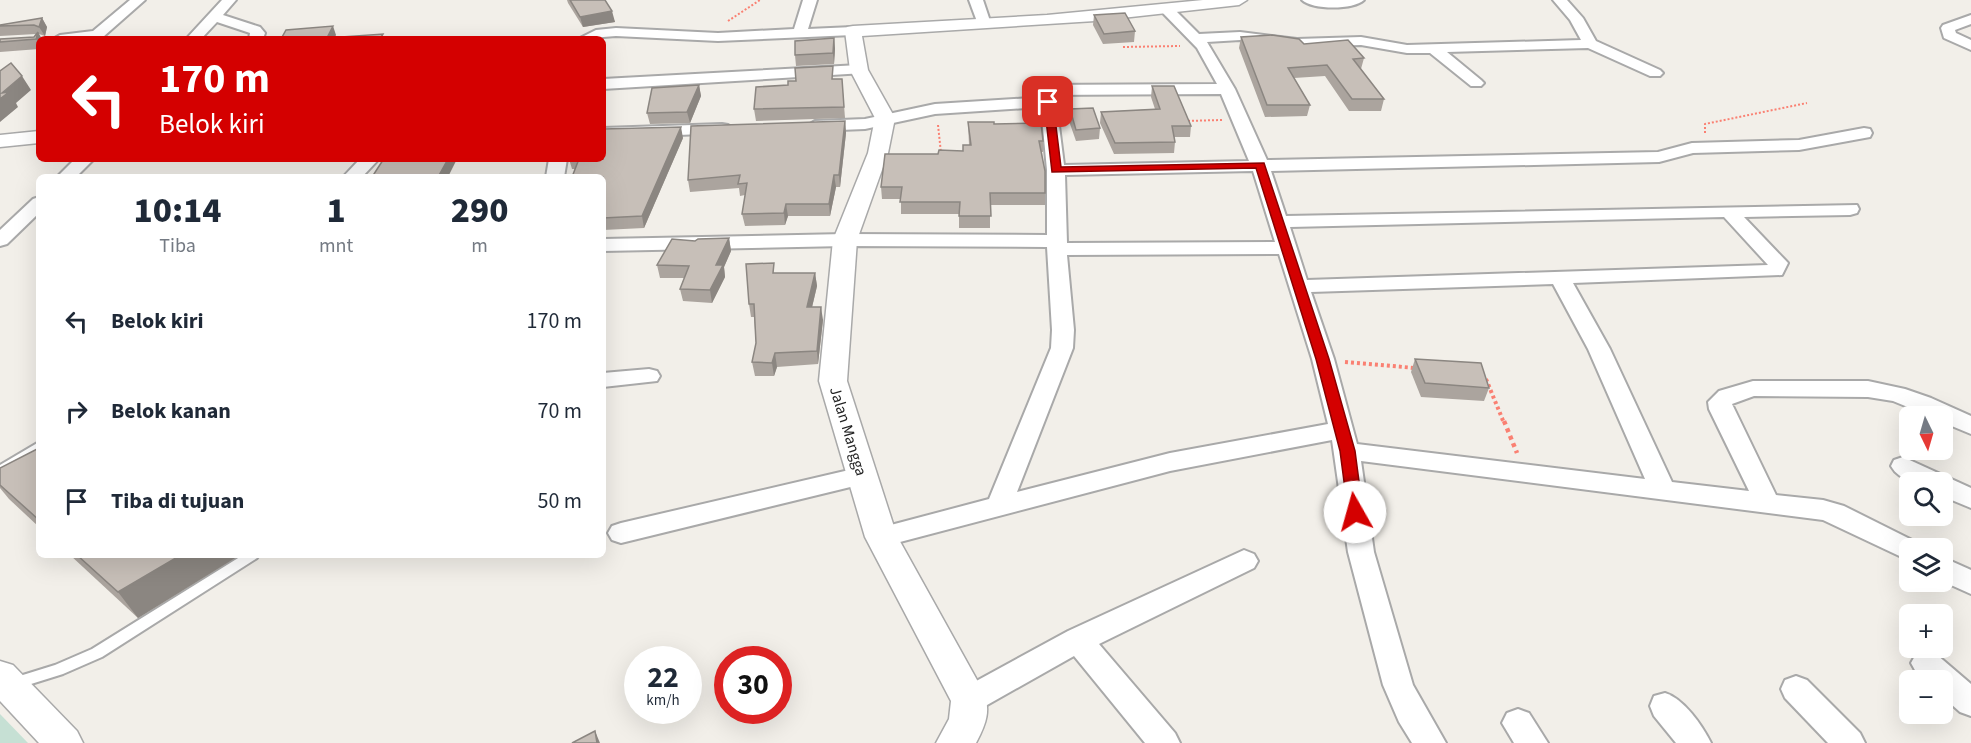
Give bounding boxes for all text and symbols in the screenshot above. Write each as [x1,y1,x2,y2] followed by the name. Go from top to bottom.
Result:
[159,49,270,109] text: 170 m
[60,60,138,138] icon: left
[1022,76,1073,127] pin
[1031,85,1064,118] icon: arrive
[159,105,265,144] text: Belok kiri
[133,185,222,236] text: 10:14
[327,185,346,236] text: 1
[451,185,508,236] text: 290
[159,232,196,260] text: Tiba
[319,232,353,260] text: mnt
[471,232,488,260] text: m
[60,305,93,338] icon: left
[111,305,204,337] text: Belok kiri
[527,305,582,337] text: 170 m
[824,384,872,479] street label: Jalan Mangga
[60,395,93,428] icon: right
[111,395,231,427] text: Belok kanan
[537,395,582,427] text: 70 m
[1899,406,1953,460] north arrow
[1899,406,1953,724] map controls
[1899,472,1953,526] button: search
[1323,480,1387,544] position arrow
[60,485,93,518] icon: arrive
[111,485,244,517] text: Tiba di tujuan
[537,485,582,517] text: 50 m
[1899,538,1953,592] button: layers
[1899,604,1953,658] button: +
[714,646,792,724] speed limit sign: 30
[647,656,679,699] text: 22
[1899,670,1953,724] button: −
[646,690,680,711] text: km/h

